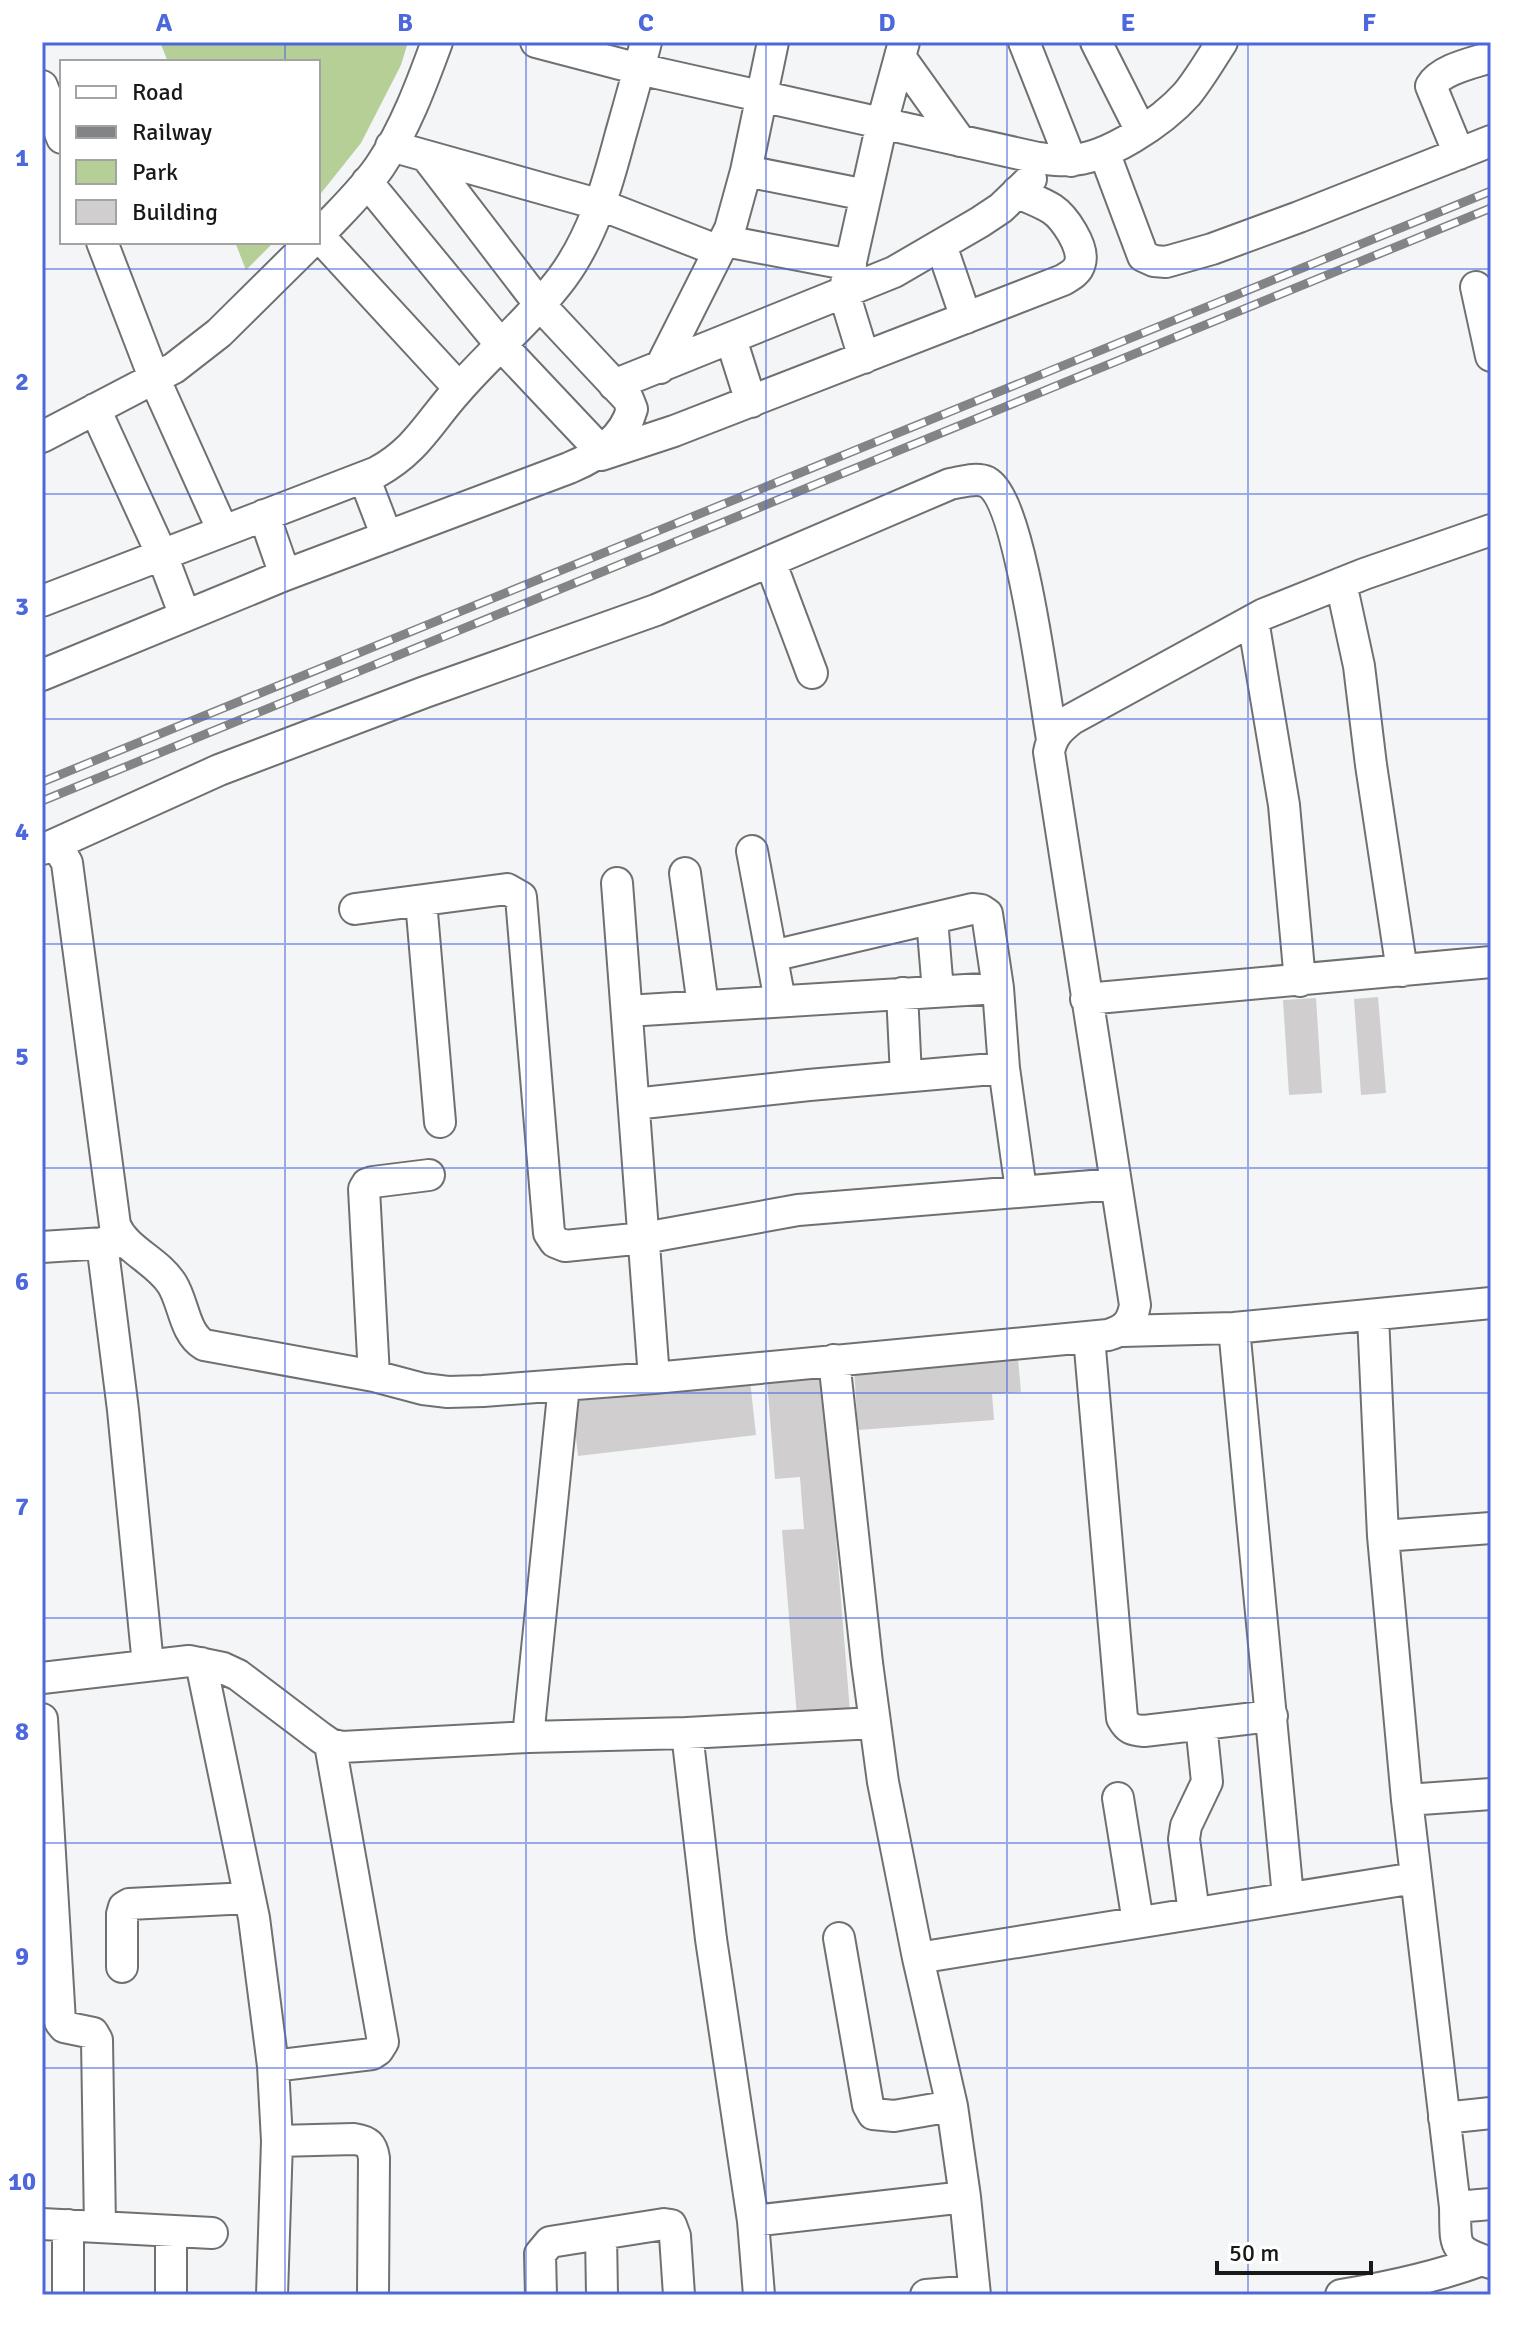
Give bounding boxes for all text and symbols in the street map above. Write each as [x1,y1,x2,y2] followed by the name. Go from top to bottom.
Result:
[156,7,173,39] text: A
[397,7,413,39] text: B
[638,7,654,39] text: C
[878,7,896,39] text: D
[1121,7,1135,39] text: E
[1362,7,1376,39] text: F
[60,60,320,244] legend
[132,77,183,107] text: Road
[132,117,212,147] text: Railway
[15,142,29,174] text: 1
[132,157,178,187] text: Park
[132,197,218,227] text: Building
[15,366,29,398] text: 2
[15,591,29,623] text: 3
[15,816,29,848] text: 4
[15,1041,29,1073] text: 5
[15,1266,29,1298] text: 6
[15,1491,29,1523] text: 7
[15,1716,29,1748] text: 8
[15,1941,29,1973] text: 9
[8,2166,36,2198] text: 10
[1217,2225,1371,2275] scale bar
[1229,2238,1279,2268] text: 50 m

